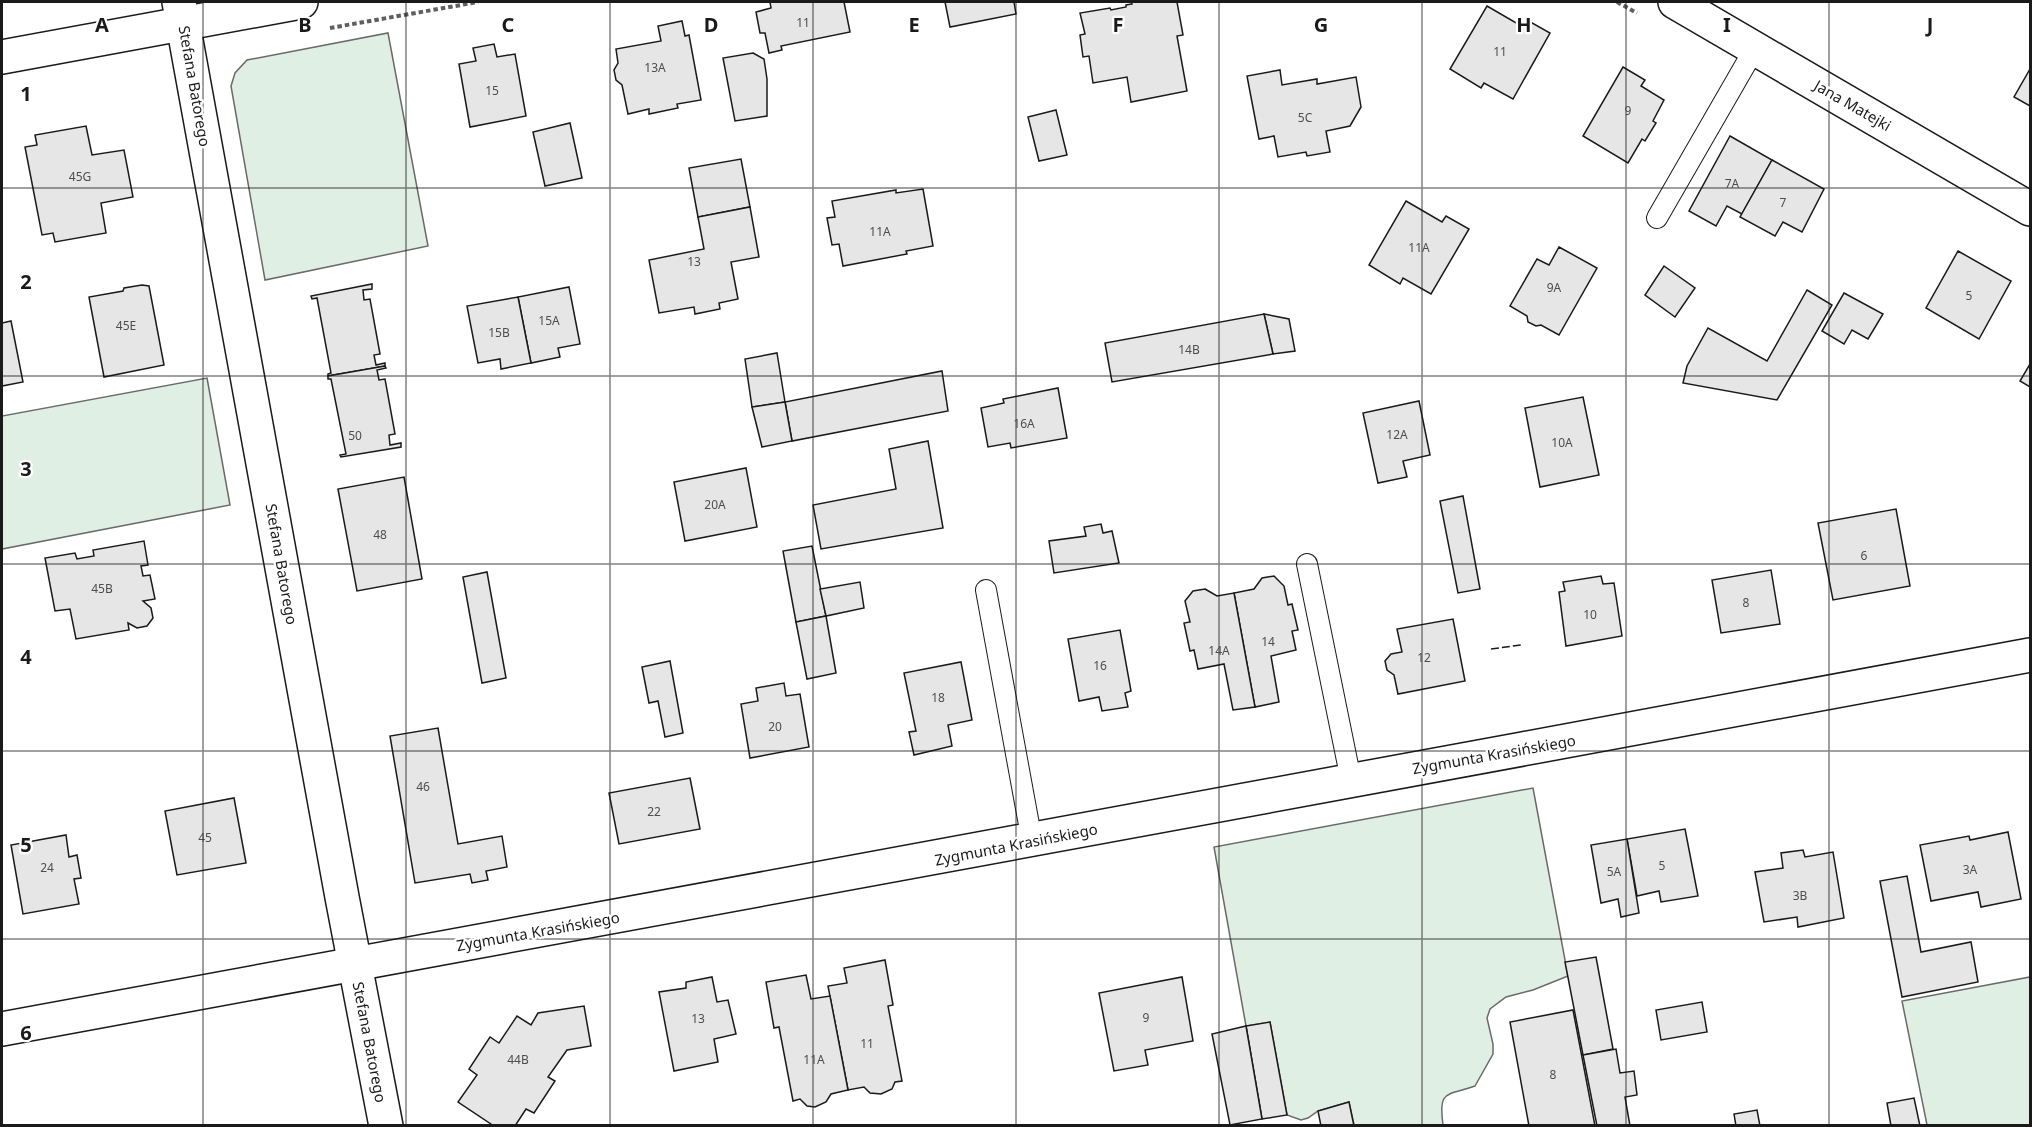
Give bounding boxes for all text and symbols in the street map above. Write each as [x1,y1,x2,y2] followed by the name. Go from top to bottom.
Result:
[95,11,109,38] text: A
[298,11,312,38] text: B
[502,11,515,38] text: C
[704,11,718,38] text: D
[908,11,920,38] text: E
[1113,11,1123,38] text: F
[1314,11,1328,38] text: G
[1516,11,1532,38] text: H
[1723,11,1731,38] text: I
[1925,11,1933,38] text: J
[796,14,810,31] house number: 11
[175,24,215,148] street label: Stefana Batorego
[1493,43,1507,60] house number: 11
[644,59,666,76] house number: 13A
[1809,74,1895,135] street label: Jana Matejki
[20,80,32,107] text: 1
[485,82,499,99] house number: 15
[1625,102,1632,119] house number: 9
[1298,109,1313,126] house number: 5C
[69,168,91,185] house number: 45G
[1725,175,1740,192] house number: 7A
[1780,194,1787,211] house number: 7
[869,223,891,240] house number: 11A
[1408,239,1430,256] house number: 11A
[687,253,701,270] house number: 13
[20,268,32,295] text: 2
[1547,279,1562,296] house number: 9A
[1966,287,1973,304] house number: 5
[538,312,560,329] house number: 15A
[116,317,136,334] house number: 45E
[488,324,510,341] house number: 15B
[1178,341,1200,358] house number: 14B
[1013,415,1035,432] house number: 16A
[1386,426,1408,443] house number: 12A
[348,427,362,444] house number: 50
[1551,434,1573,451] house number: 10A
[20,455,32,482] text: 3
[704,496,726,513] house number: 20A
[262,502,302,626] street label: Stefana Batorego
[373,526,387,543] house number: 48
[1861,547,1868,564] house number: 6
[91,580,113,597] house number: 45B
[1743,594,1750,611] house number: 8
[1583,606,1597,623] house number: 10
[1261,633,1275,650] house number: 14
[1208,642,1230,659] house number: 14A
[20,643,32,670] text: 4
[1417,649,1431,666] house number: 12
[1093,657,1107,674] house number: 16
[931,689,945,706] house number: 18
[768,718,782,735] house number: 20
[1411,730,1577,778] street label: Zygmunta Krasińskiego
[416,778,430,795] house number: 46
[647,803,661,820] house number: 22
[933,818,1099,870] street label: Zygmunta Krasińskiego
[198,829,212,846] house number: 45
[20,831,32,858] text: 5
[1659,857,1666,874] house number: 5
[40,859,54,876] house number: 24
[1963,861,1978,878] house number: 3A
[1607,863,1622,880] house number: 5A
[1793,887,1808,904] house number: 3B
[455,907,621,955] street label: Zygmunta Krasińskiego
[348,980,392,1104] street label: Stefana Batorego
[1143,1009,1150,1026] house number: 9
[691,1010,705,1027] house number: 13
[20,1019,32,1046] text: 6
[860,1035,874,1052] house number: 11
[507,1051,529,1068] house number: 44B
[803,1051,825,1068] house number: 11A
[1550,1066,1557,1083] house number: 8

